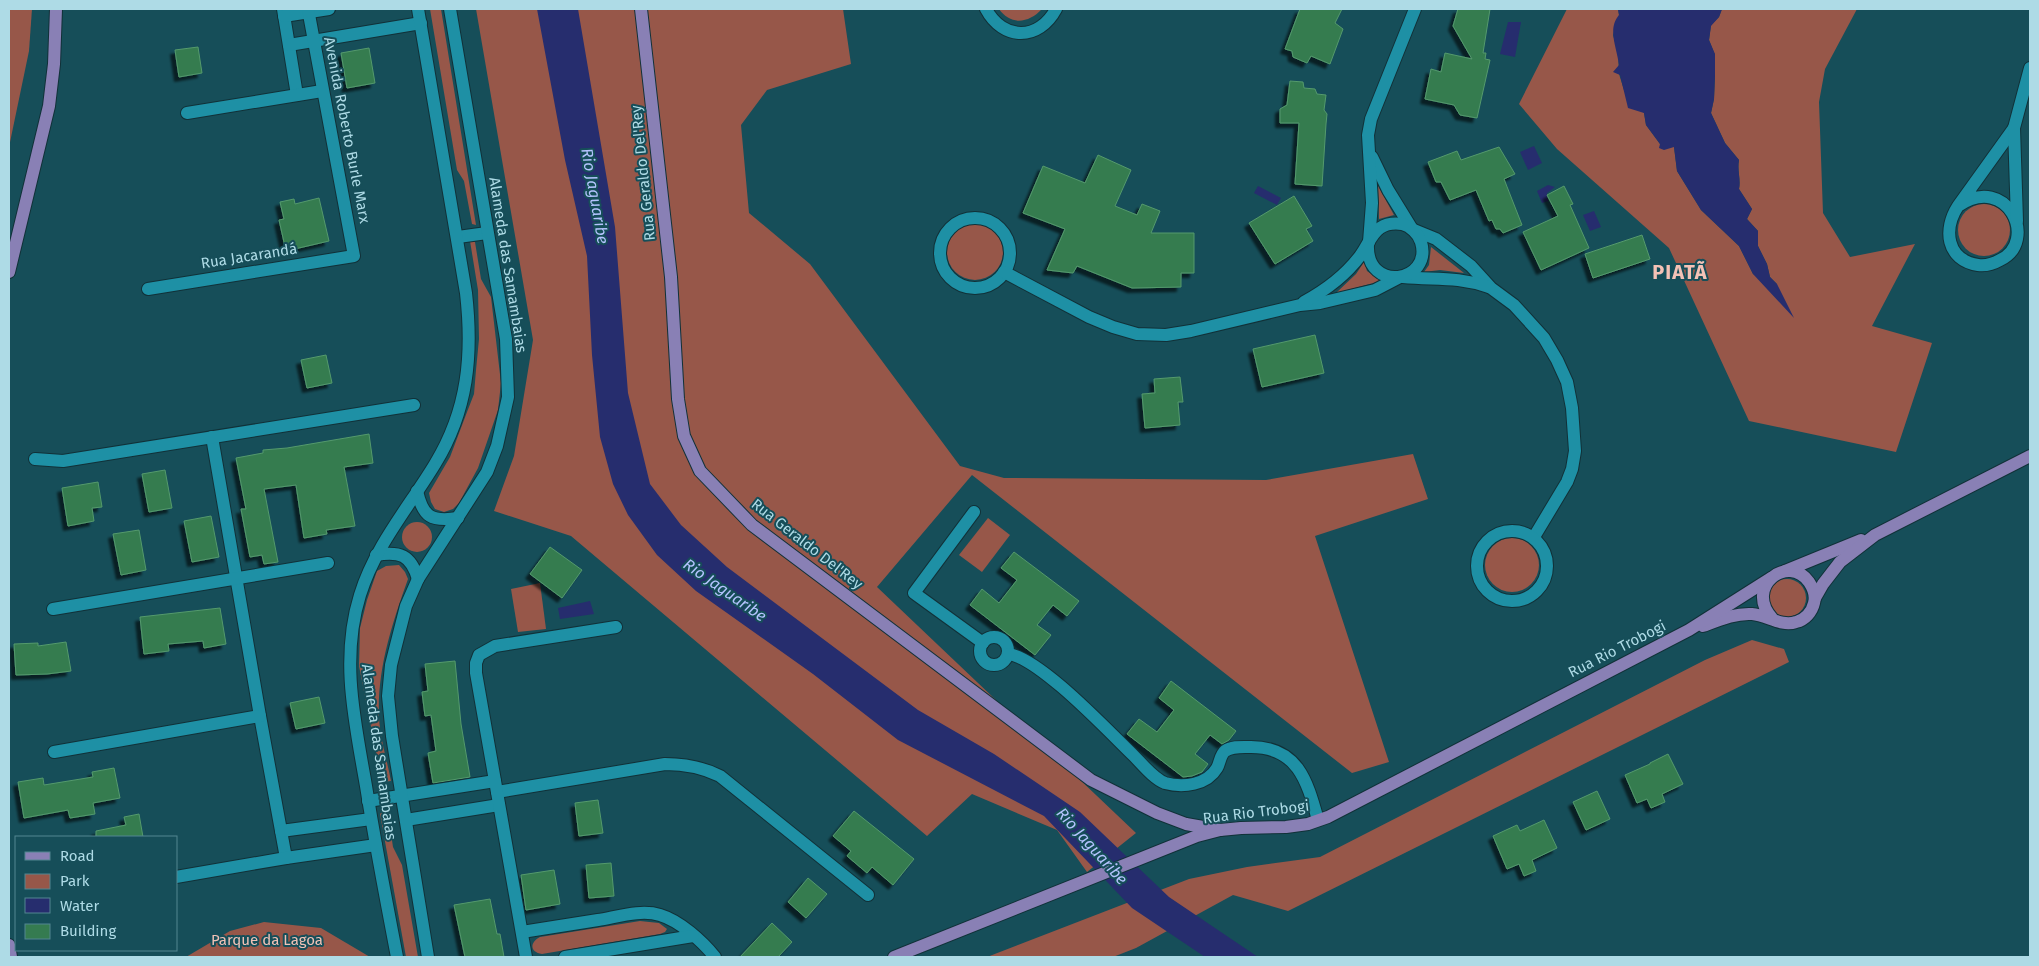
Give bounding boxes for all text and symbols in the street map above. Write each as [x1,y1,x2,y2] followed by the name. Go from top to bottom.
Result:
[320,35,374,225] street label: Avenida Roberto Burle Marx
[627,104,659,242] street label: Rua Geraldo Del'Rey
[577,147,613,245] water label: Rio Jaguaribe
[485,176,531,354] street label: Alameda das Samambaias
[200,240,298,272] street label: Rua Jacarandá
[1652,260,1708,284] district label: PIATÃ
[748,495,867,593] street label: Rua Geraldo Del'Rey
[680,554,770,626] water label: Rio Jaguaribe
[1565,617,1669,681] street label: Rua Rio Trobogi
[358,663,400,841] street label: Alameda das Samambaias
[1202,797,1310,827] street label: Rua Rio Trobogi
[1052,804,1132,888] water label: Rio Jaguaribe
[15,836,178,951] legend
[60,847,95,865] text: Road
[60,872,90,890] text: Park
[60,897,99,915] text: Water
[60,922,116,940] text: Building
[211,931,323,949] park label: Parque da Lagoa

